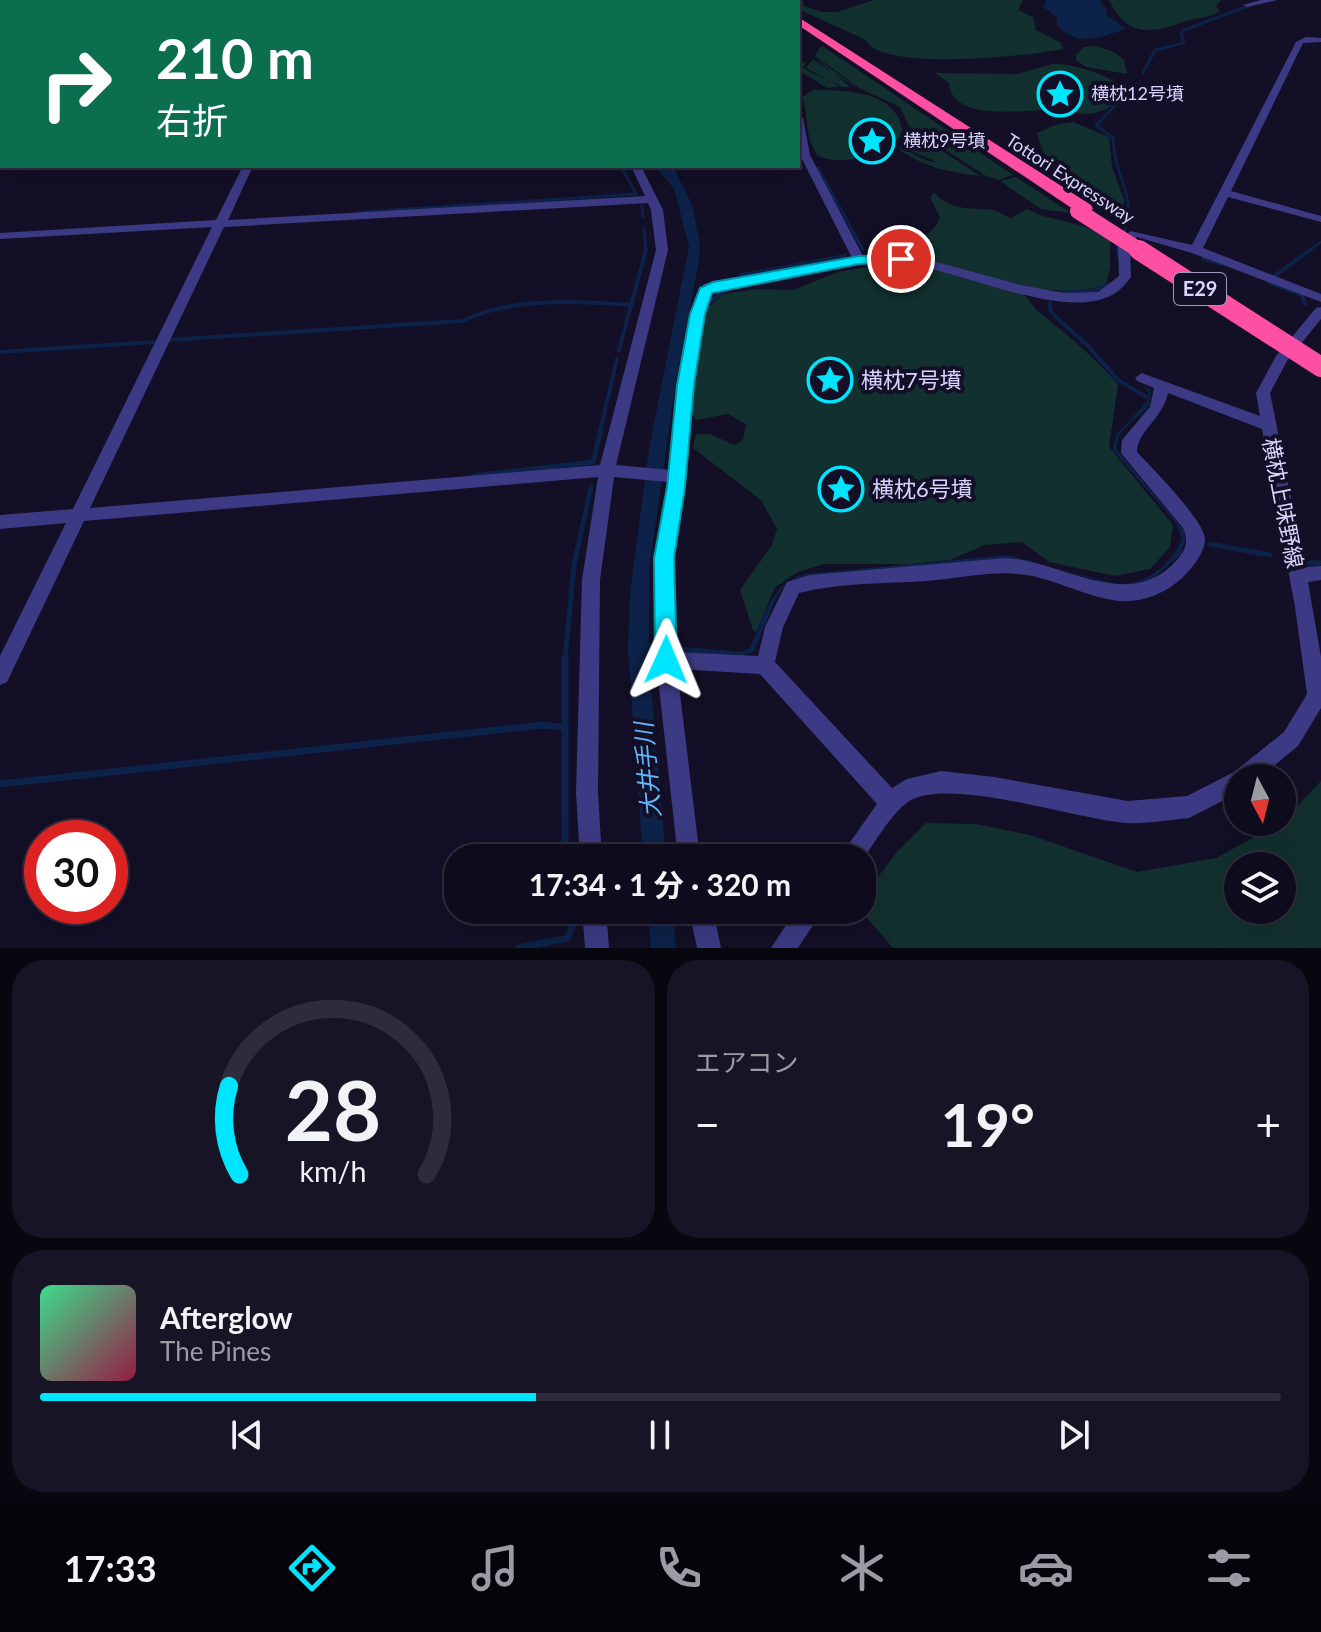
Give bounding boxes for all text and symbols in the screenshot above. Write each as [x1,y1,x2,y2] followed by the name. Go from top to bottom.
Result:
[156,24,314,91] text: 210 m
[24,32,128,136] icon: right
[1036,70,1084,118] place icon: 横枕12号墳
[1091,82,1184,104] place label: 横枕12号墳
[156,98,228,142] text: 右折
[848,117,896,165] place icon: 横枕9号墳
[1002,128,1140,228] street label: Tottori Expressway
[903,129,985,151] place label: 横枕9号墳
[867,225,935,293] pin
[879,237,923,281] icon: arrive
[1174,273,1226,305] road number: E29
[806,356,854,404] place icon: 横枕7号墳
[861,366,962,393] place label: 横枕7号墳
[1258,436,1309,570] street label: 横枕上味野線
[817,465,865,513] place icon: 横枕6号墳
[872,475,973,502] place label: 横枕6号墳
[624,618,708,702] position arrow
[628,718,665,819] water label: 大井手川
[1224,764,1296,836] north arrow
[1224,764,1296,924] map controls
[24,820,128,924] speed limit sign: 30
[1224,852,1296,924] button: layers
[529,866,791,902] text: 17:34 · 1 分 · 320 m
[695,1046,799,1078] text: エアコン
[285,1059,382,1159] text: 28
[940,1088,1035,1160] text: 19°
[695,1098,720,1150] text: −
[1255,1098,1281,1150] text: +
[300,1154,367,1188] text: km/h
[160,1299,293,1335] text: Afterglow
[160,1335,271,1367] text: The Pines
[225,1413,269,1457] icon: previous
[638,1413,682,1457] icon: pause
[1052,1413,1096,1457] icon: next
[284,1540,340,1596] icon: directions
[467,1540,523,1596] icon: music
[651,1540,707,1596] icon: phone
[834,1540,890,1596] icon: climate
[1018,1540,1074,1596] icon: car
[1201,1540,1257,1596] icon: filters
[64,1546,157,1590] text: 17:33

